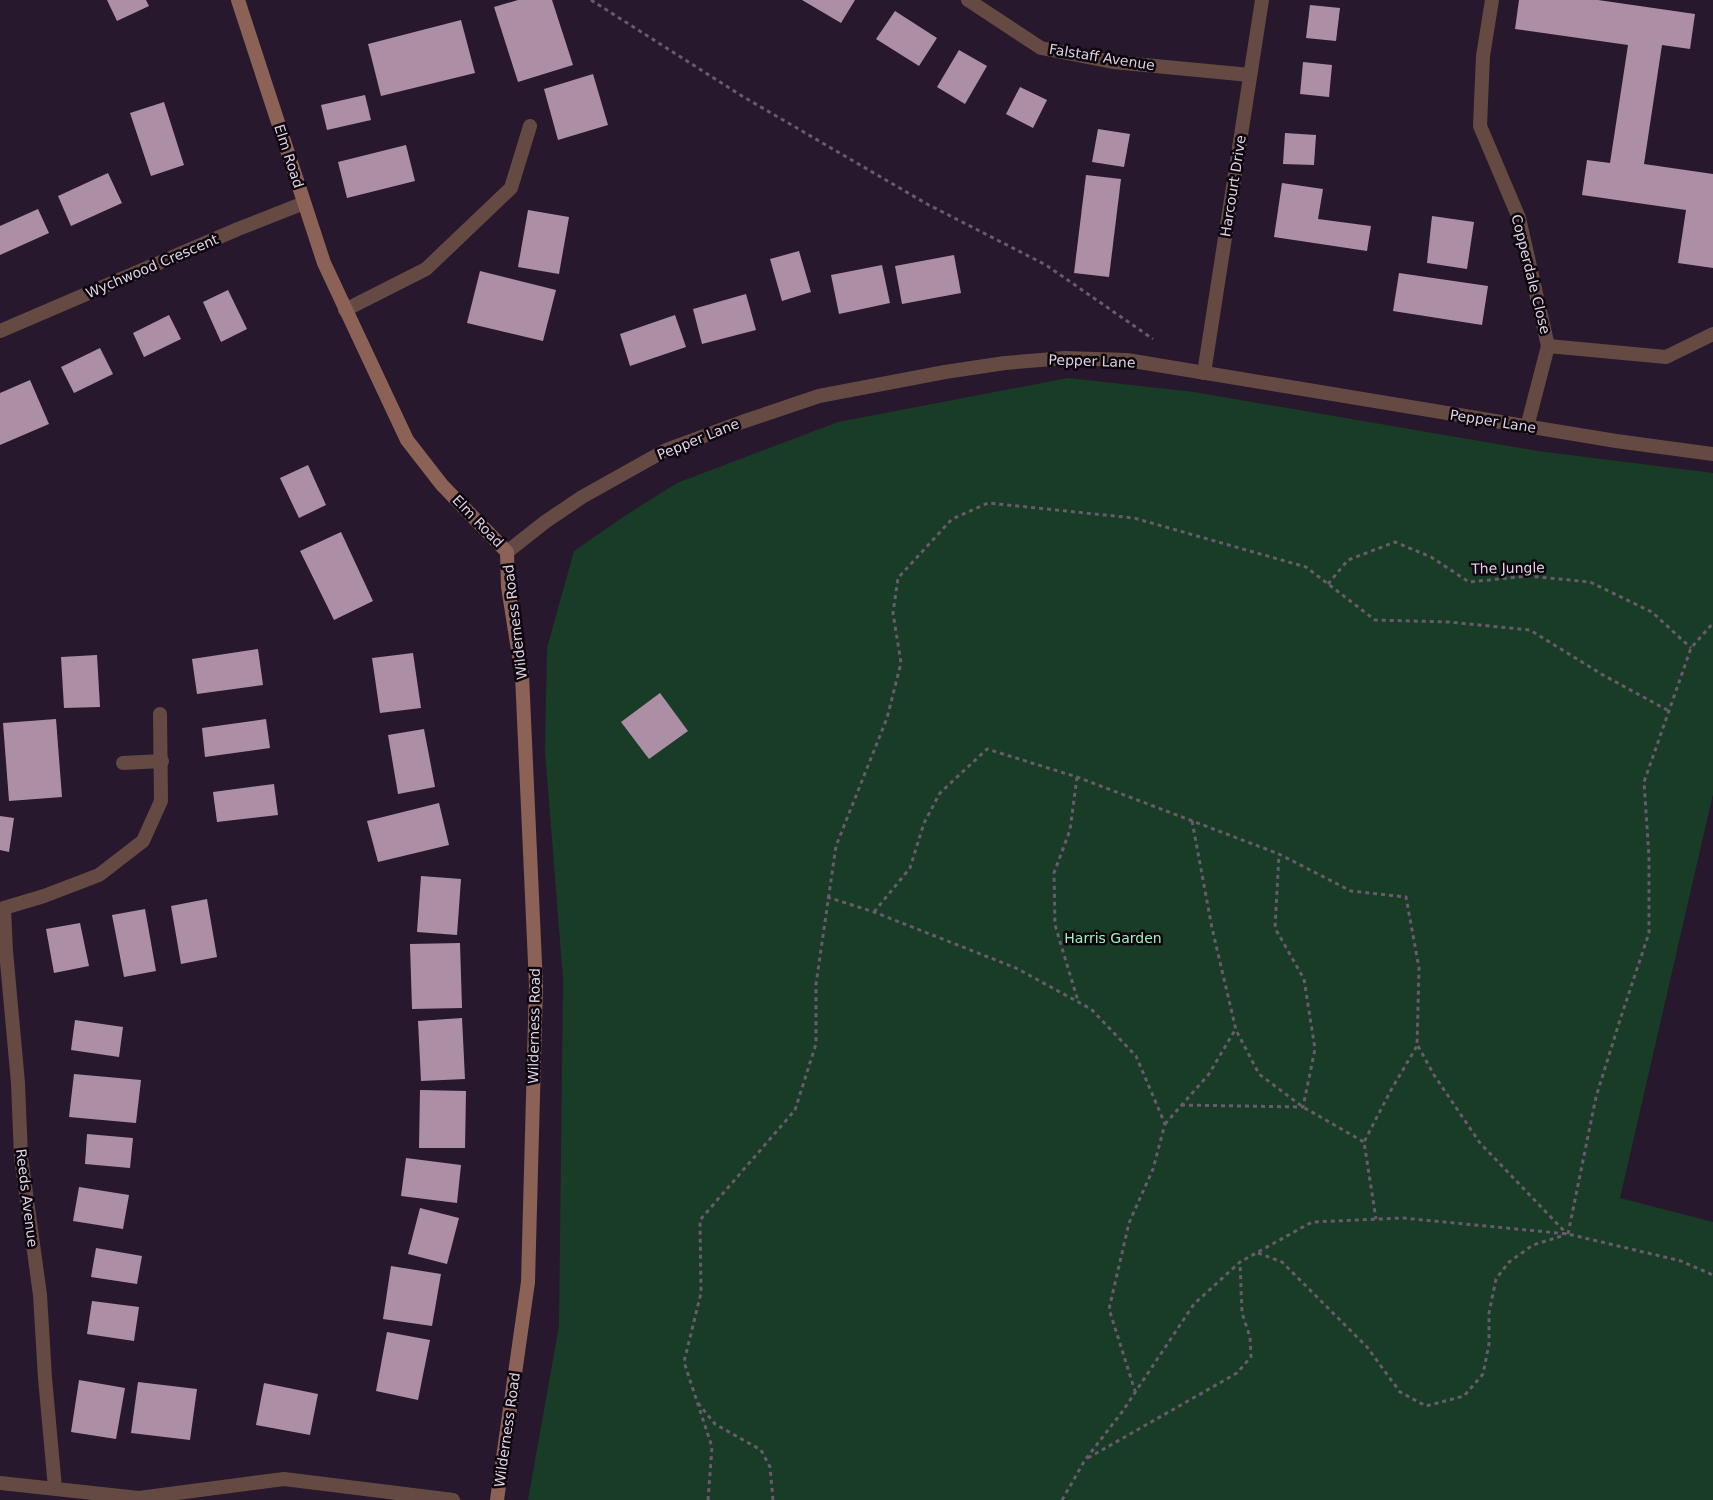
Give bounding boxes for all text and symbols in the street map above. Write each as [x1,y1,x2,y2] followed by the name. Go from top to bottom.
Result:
[1048,41,1156,73] street label: Falstaff Avenue
[271,122,307,190] street label: Elm Road
[1217,134,1249,238] street label: Harcourt Drive
[1508,212,1554,336] street label: Copperdale Close
[83,231,221,301] street label: Wychwood Crescent
[1048,351,1136,371] street label: Pepper Lane
[1449,406,1537,436] street label: Pepper Lane
[655,415,741,463] street label: Pepper Lane
[449,492,507,550] street label: Elm Road
[1470,559,1545,577] street label: The Jungle
[500,563,530,681] street label: Wilderness Road
[1064,930,1162,946] park label: Harris Garden
[525,968,543,1084] street label: Wilderness Road
[13,1148,41,1248] street label: Reeds Avenue
[491,1371,523,1489] street label: Wilderness Road

